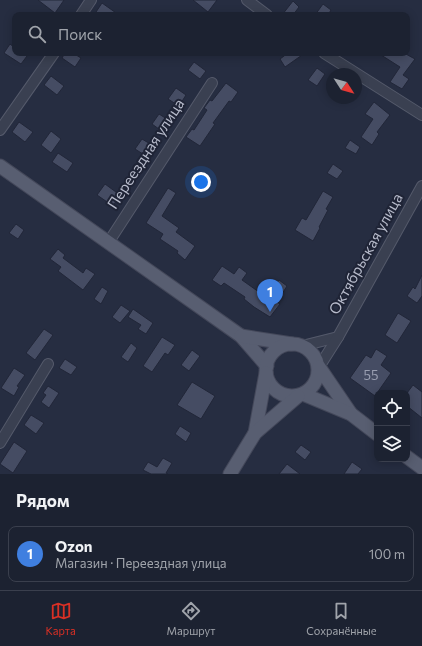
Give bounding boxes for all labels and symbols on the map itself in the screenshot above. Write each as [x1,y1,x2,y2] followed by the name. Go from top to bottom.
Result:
[326,68,362,104] north arrow
[103,95,188,212] street label: Переездная улица
[191,172,211,192] your location
[324,190,406,317] street label: Октябрьская улица
[257,279,283,312] pin: 1
[364,367,378,383] house number: 55

